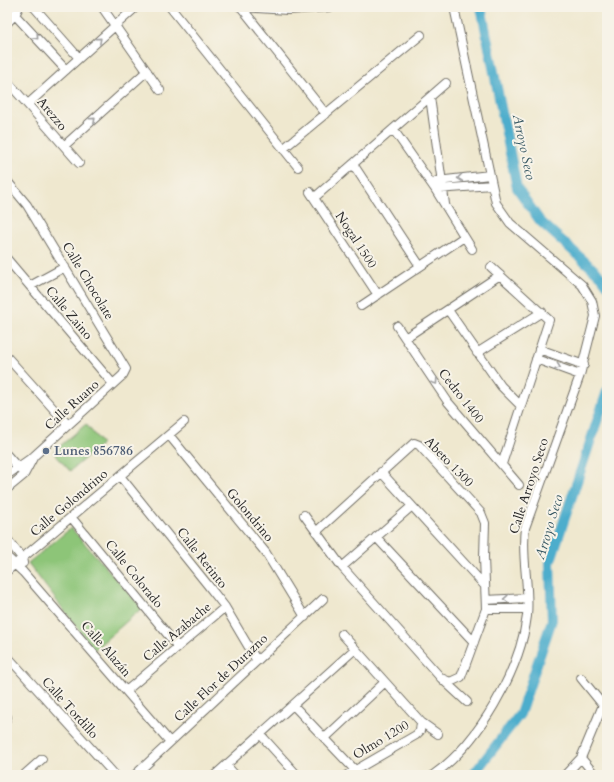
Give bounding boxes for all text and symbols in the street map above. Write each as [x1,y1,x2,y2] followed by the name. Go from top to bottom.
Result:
[31,32,38,40] one-way arrow
[94,38,102,45] one-way arrow
[33,93,71,135] street label: Arezzo
[508,111,540,182] water label: Arroyo Seco
[88,117,96,125] one-way arrow
[457,173,463,182] one-way arrow
[331,208,381,272] street label: Nogal 1500
[58,239,118,323] street label: Calle Chocolate
[41,282,97,344] street label: Calle Zaino
[555,363,562,371] one-way arrow
[434,365,488,427] street label: Cedro 1400
[41,376,103,434] street label: Calle Ruano
[430,378,437,385] one-way arrow
[421,433,478,491] street label: Abeto 1300
[506,436,552,536] street label: Calle Arroyo Seco
[54,442,133,460] place label: Lunes 856786
[41,446,51,456] marker: Lunes 856786
[26,465,112,541] street label: Calle Golondrino
[222,484,278,546] street label: Golondrino
[531,493,567,561] water label: Arroyo Seco
[173,524,231,592] street label: Calle Retinto
[101,536,167,612] street label: Calle Colorado
[503,595,509,603] one-way arrow
[139,598,215,666] street label: Calle Azabache
[77,617,136,681] street label: Calle Alazán
[170,630,272,726] street label: Calle Flor de Durazno
[38,673,102,743] street label: Calle Tordillo
[349,716,413,764] street label: Olmo 1200

